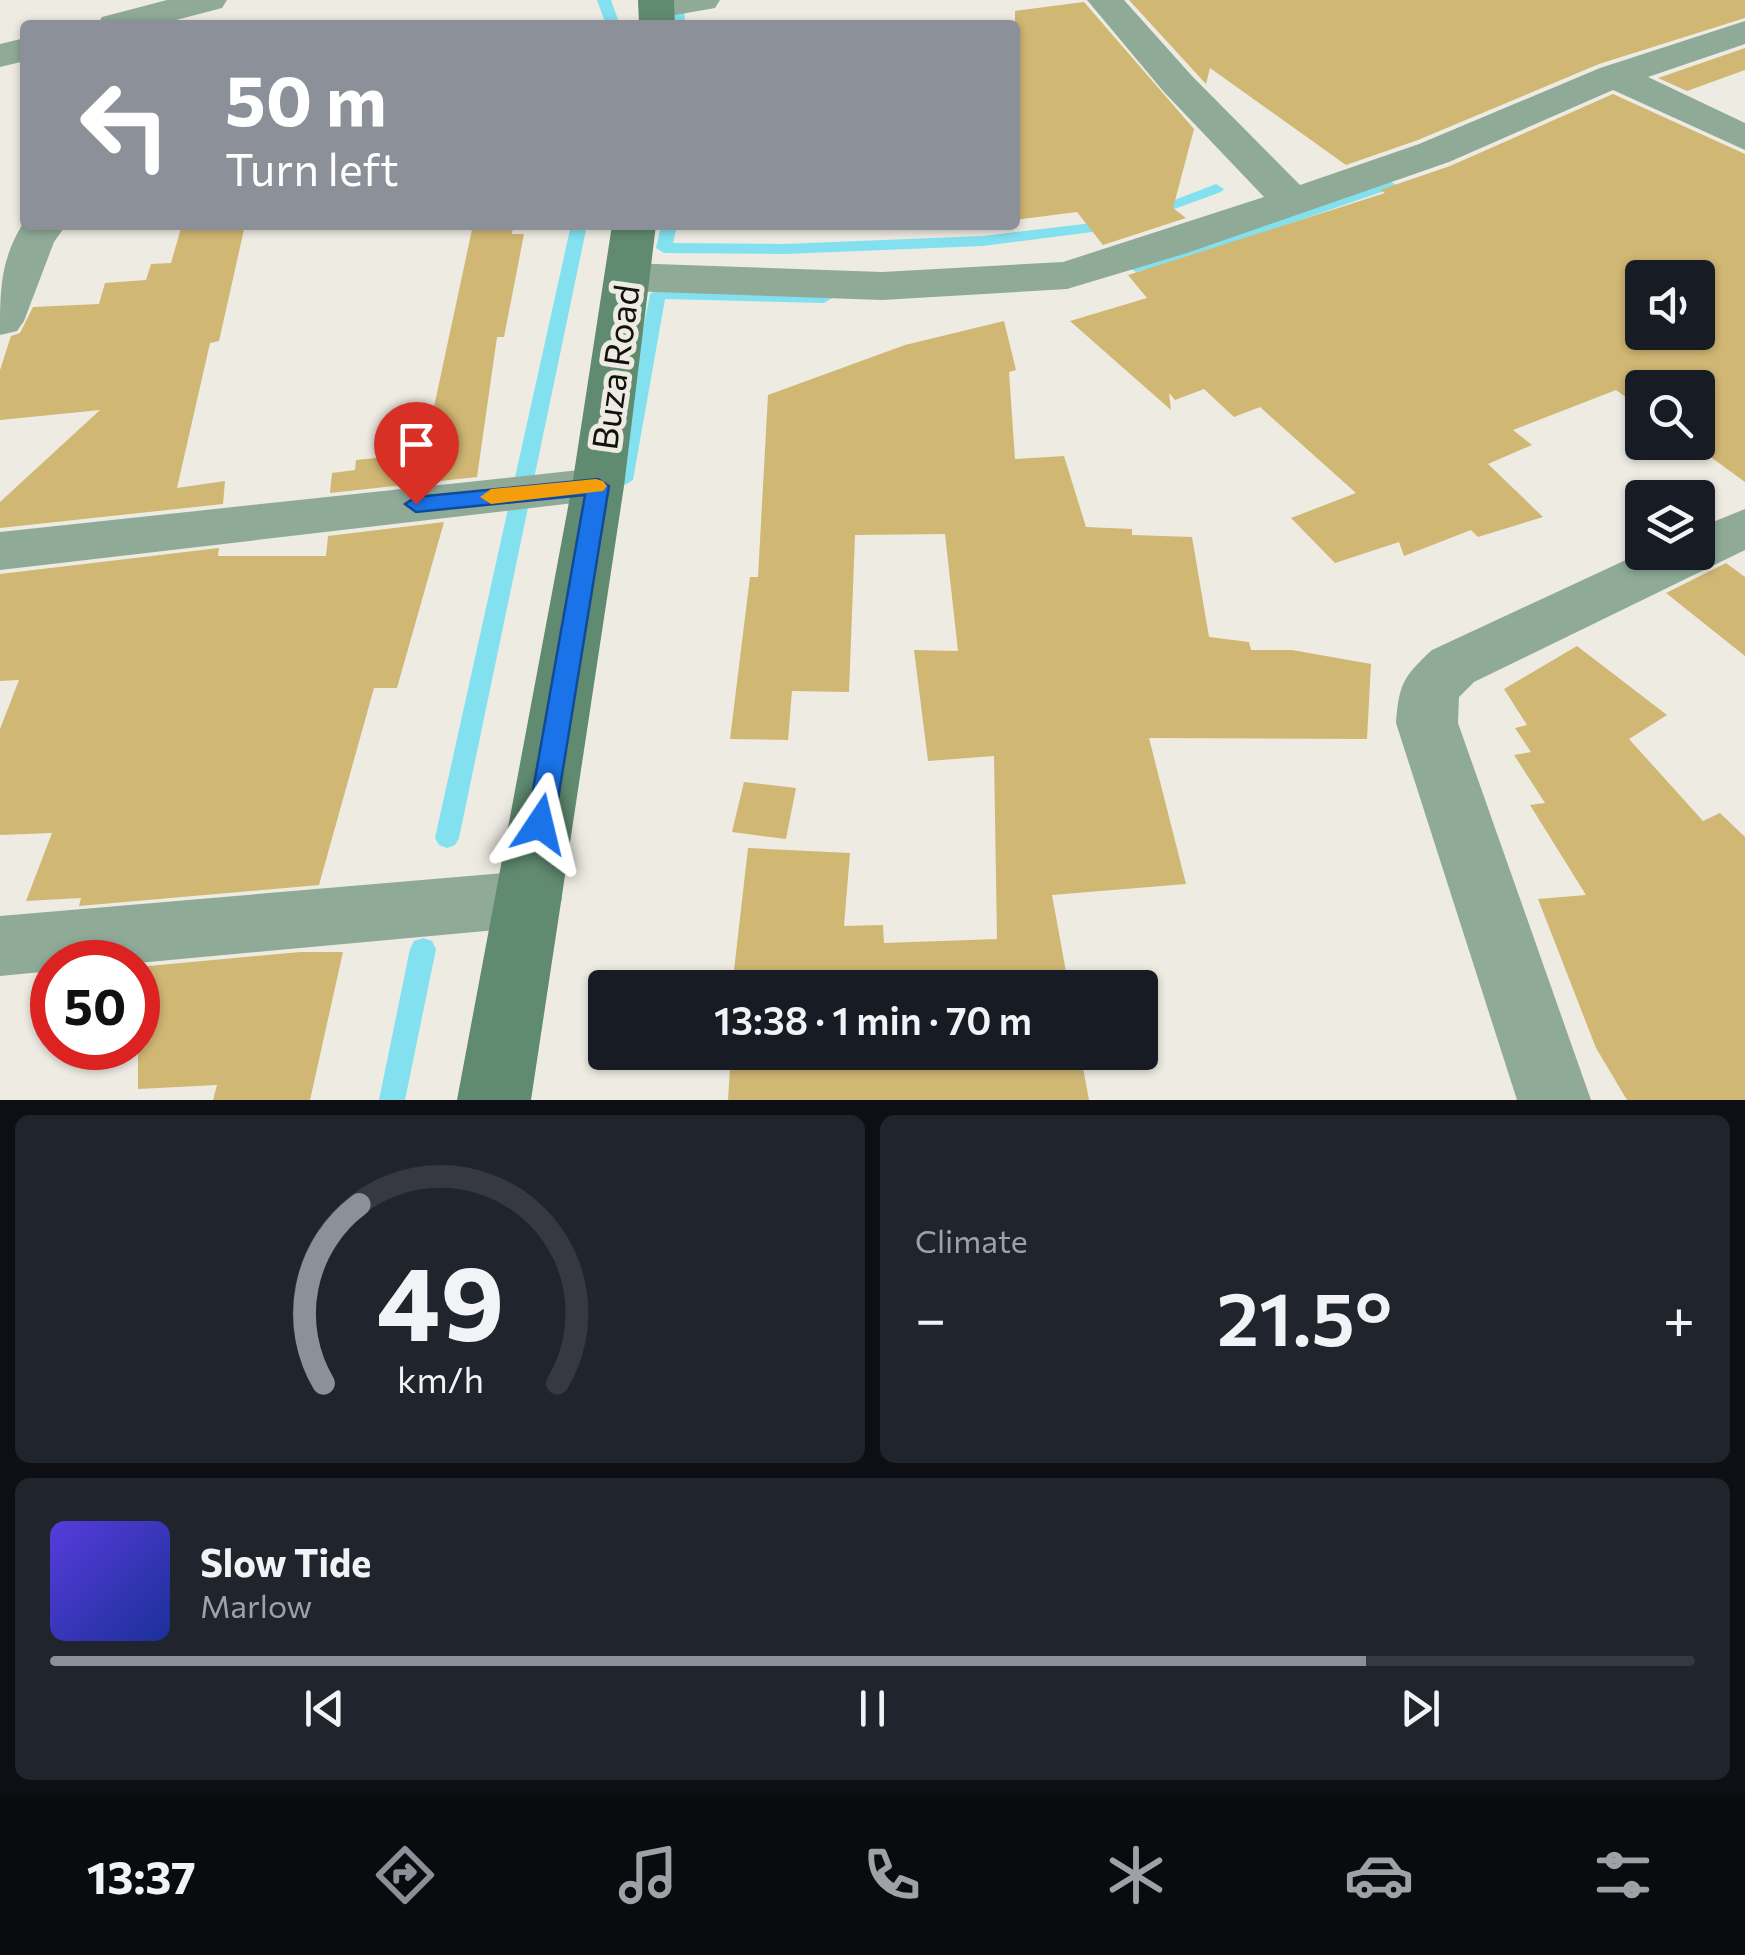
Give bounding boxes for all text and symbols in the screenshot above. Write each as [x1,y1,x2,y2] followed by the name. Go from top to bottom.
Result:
[225,55,387,140] text: 50 m
[60,60,190,190] icon: left
[225,140,399,195] text: Turn left
[1625,260,1715,570] map controls
[1625,260,1715,350] button: sound
[581,282,647,452] street label: Buza Road
[1625,370,1715,460] button: search
[374,402,459,505] pin
[389,417,444,472] icon: arrive
[1625,480,1715,570] button: layers
[488,772,592,876] position arrow
[30,940,160,1070] speed limit sign: 50
[714,996,1032,1043] text: 13:38 · 1 min · 70 m
[915,1220,1028,1260] text: Climate
[376,1235,504,1362] text: 49
[1217,1270,1392,1361] text: 21.5°
[915,1283,946,1350] text: −
[1663,1283,1695,1350] text: +
[397,1357,483,1400] text: km/h
[200,1538,371,1585] text: Slow Tide
[200,1585,312,1625] text: Marlow
[297,1681,352,1736] icon: previous
[845,1681,900,1736] icon: pause
[1393,1681,1448,1736] icon: next
[370,1840,440,1910] icon: directions
[613,1840,683,1910] icon: music
[857,1840,927,1910] icon: phone
[1101,1840,1171,1910] icon: climate
[1344,1840,1414,1910] icon: car
[1588,1840,1658,1910] icon: filters
[87,1848,196,1903] text: 13:37

